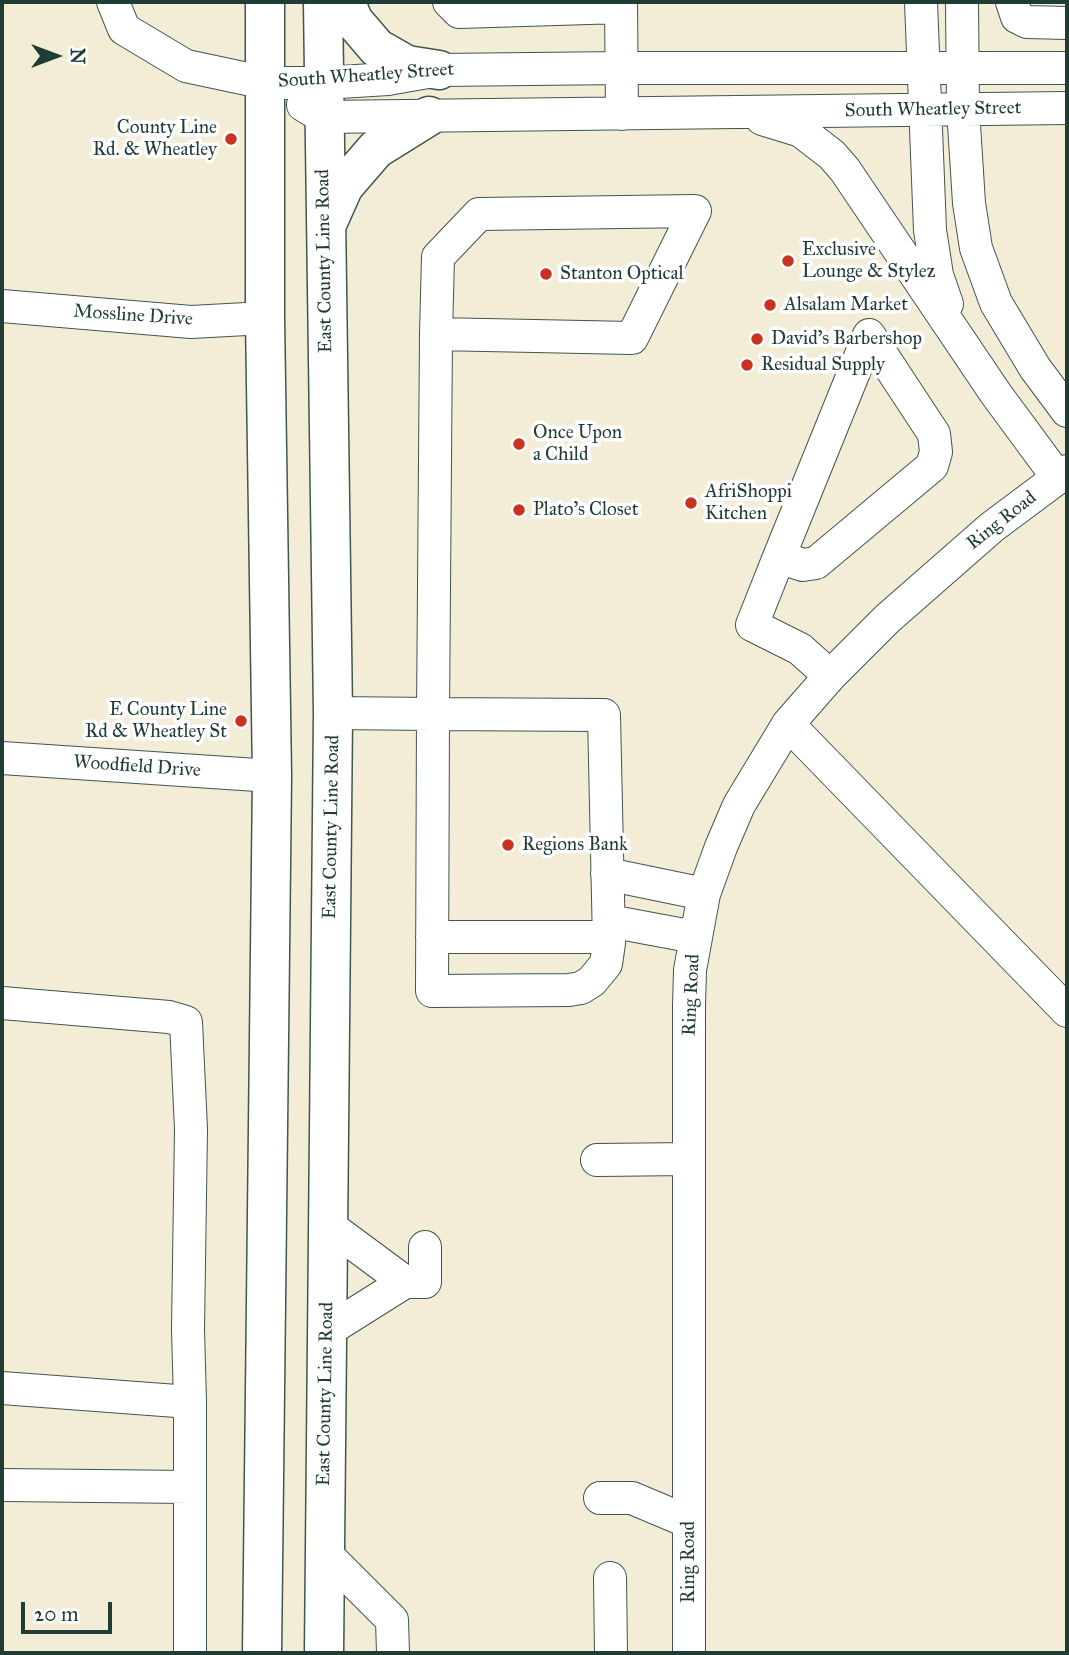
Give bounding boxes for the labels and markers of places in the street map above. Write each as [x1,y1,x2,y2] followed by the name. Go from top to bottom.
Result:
[93,117,217,161] place label: County Line Rd. & Wheatley
[223,131,239,147] marker: County Line Rd. & Wheatley
[802,239,935,283] place label: Exclusive Lounge & Stylez
[780,253,796,269] marker: Exclusive Lounge & Stylez
[560,263,684,285] place label: Stanton Optical
[538,266,554,282] marker: Stanton Optical
[784,294,908,316] place label: Alsalam Market
[762,297,778,313] marker: Alsalam Market
[771,328,922,350] place label: David’s Barbershop
[749,331,765,347] marker: David’s Barbershop
[761,354,885,376] place label: Residual Supply
[739,357,755,373] marker: Residual Supply
[533,422,622,466] place label: Once Upon a Child
[511,436,527,452] marker: Once Upon a Child
[705,481,792,525] place label: AfriShoppi Kitchen
[683,495,699,511] marker: AfriShoppi Kitchen
[533,499,638,521] place label: Plato's Closet
[511,502,527,518] marker: Plato's Closet
[85,699,227,743] place label: E County Line Rd & Wheatley St
[233,713,249,729] marker: E County Line Rd & Wheatley St
[522,834,628,856] place label: Regions Bank
[500,837,516,853] marker: Regions Bank

